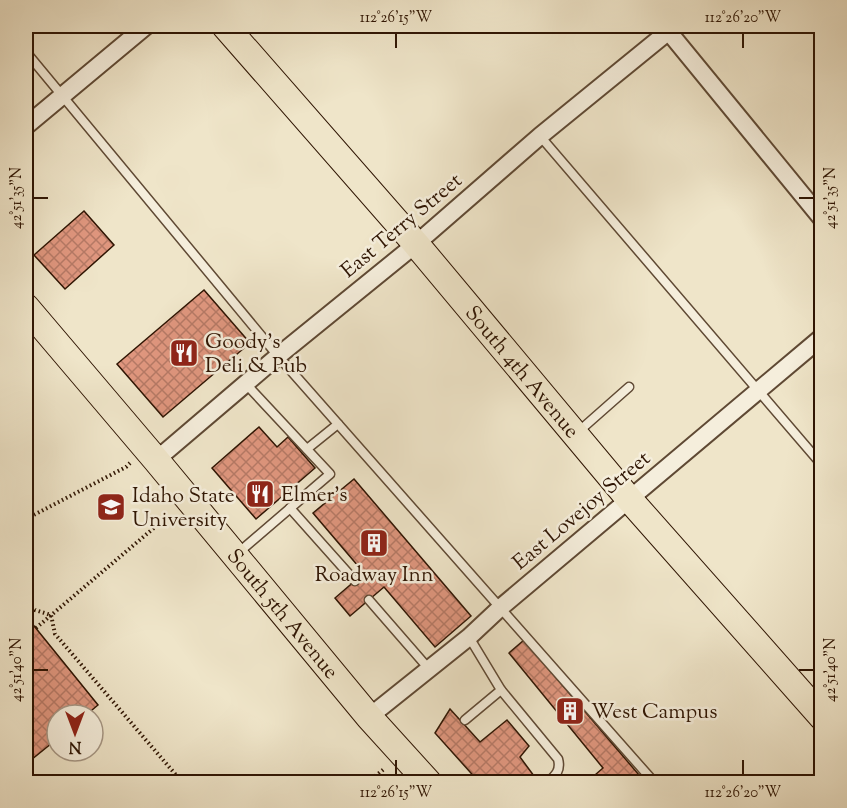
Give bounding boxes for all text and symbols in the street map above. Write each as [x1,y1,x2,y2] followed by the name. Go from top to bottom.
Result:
[360,8,433,29] text: 112°26'15"W
[705,8,782,29] text: 112°26'20"W
[7,167,28,229] text: 42°51'35"N
[335,167,469,286] street label: East Terry Street
[821,167,842,229] text: 42°51'35"N
[457,300,585,446] street label: South 4th Avenue
[205,328,307,382] place label: Goody's Deli & Pub
[168,337,200,369] restaurant icon: Goody's Deli & Pub
[507,445,658,578] street label: East Lovejoy Street
[244,478,276,510] restaurant icon: Elmer's
[281,481,348,511] place label: Elmer's
[132,482,235,536] place label: Idaho State University
[95,491,127,523] school or university icon: Idaho State University
[358,527,390,559] building icon: Roadway Inn
[219,543,345,686] street label: South 5th Avenue
[315,561,433,591] place label: Roadway Inn
[7,638,28,702] text: 42°51'40"N
[821,638,842,702] text: 42°51'40"N
[554,695,586,727] building icon: West Campus
[591,698,717,728] place label: West Campus
[45,703,105,763] north arrow
[68,734,81,757] text: N
[360,783,433,804] text: 112°26'15"W
[705,783,782,804] text: 112°26'20"W

